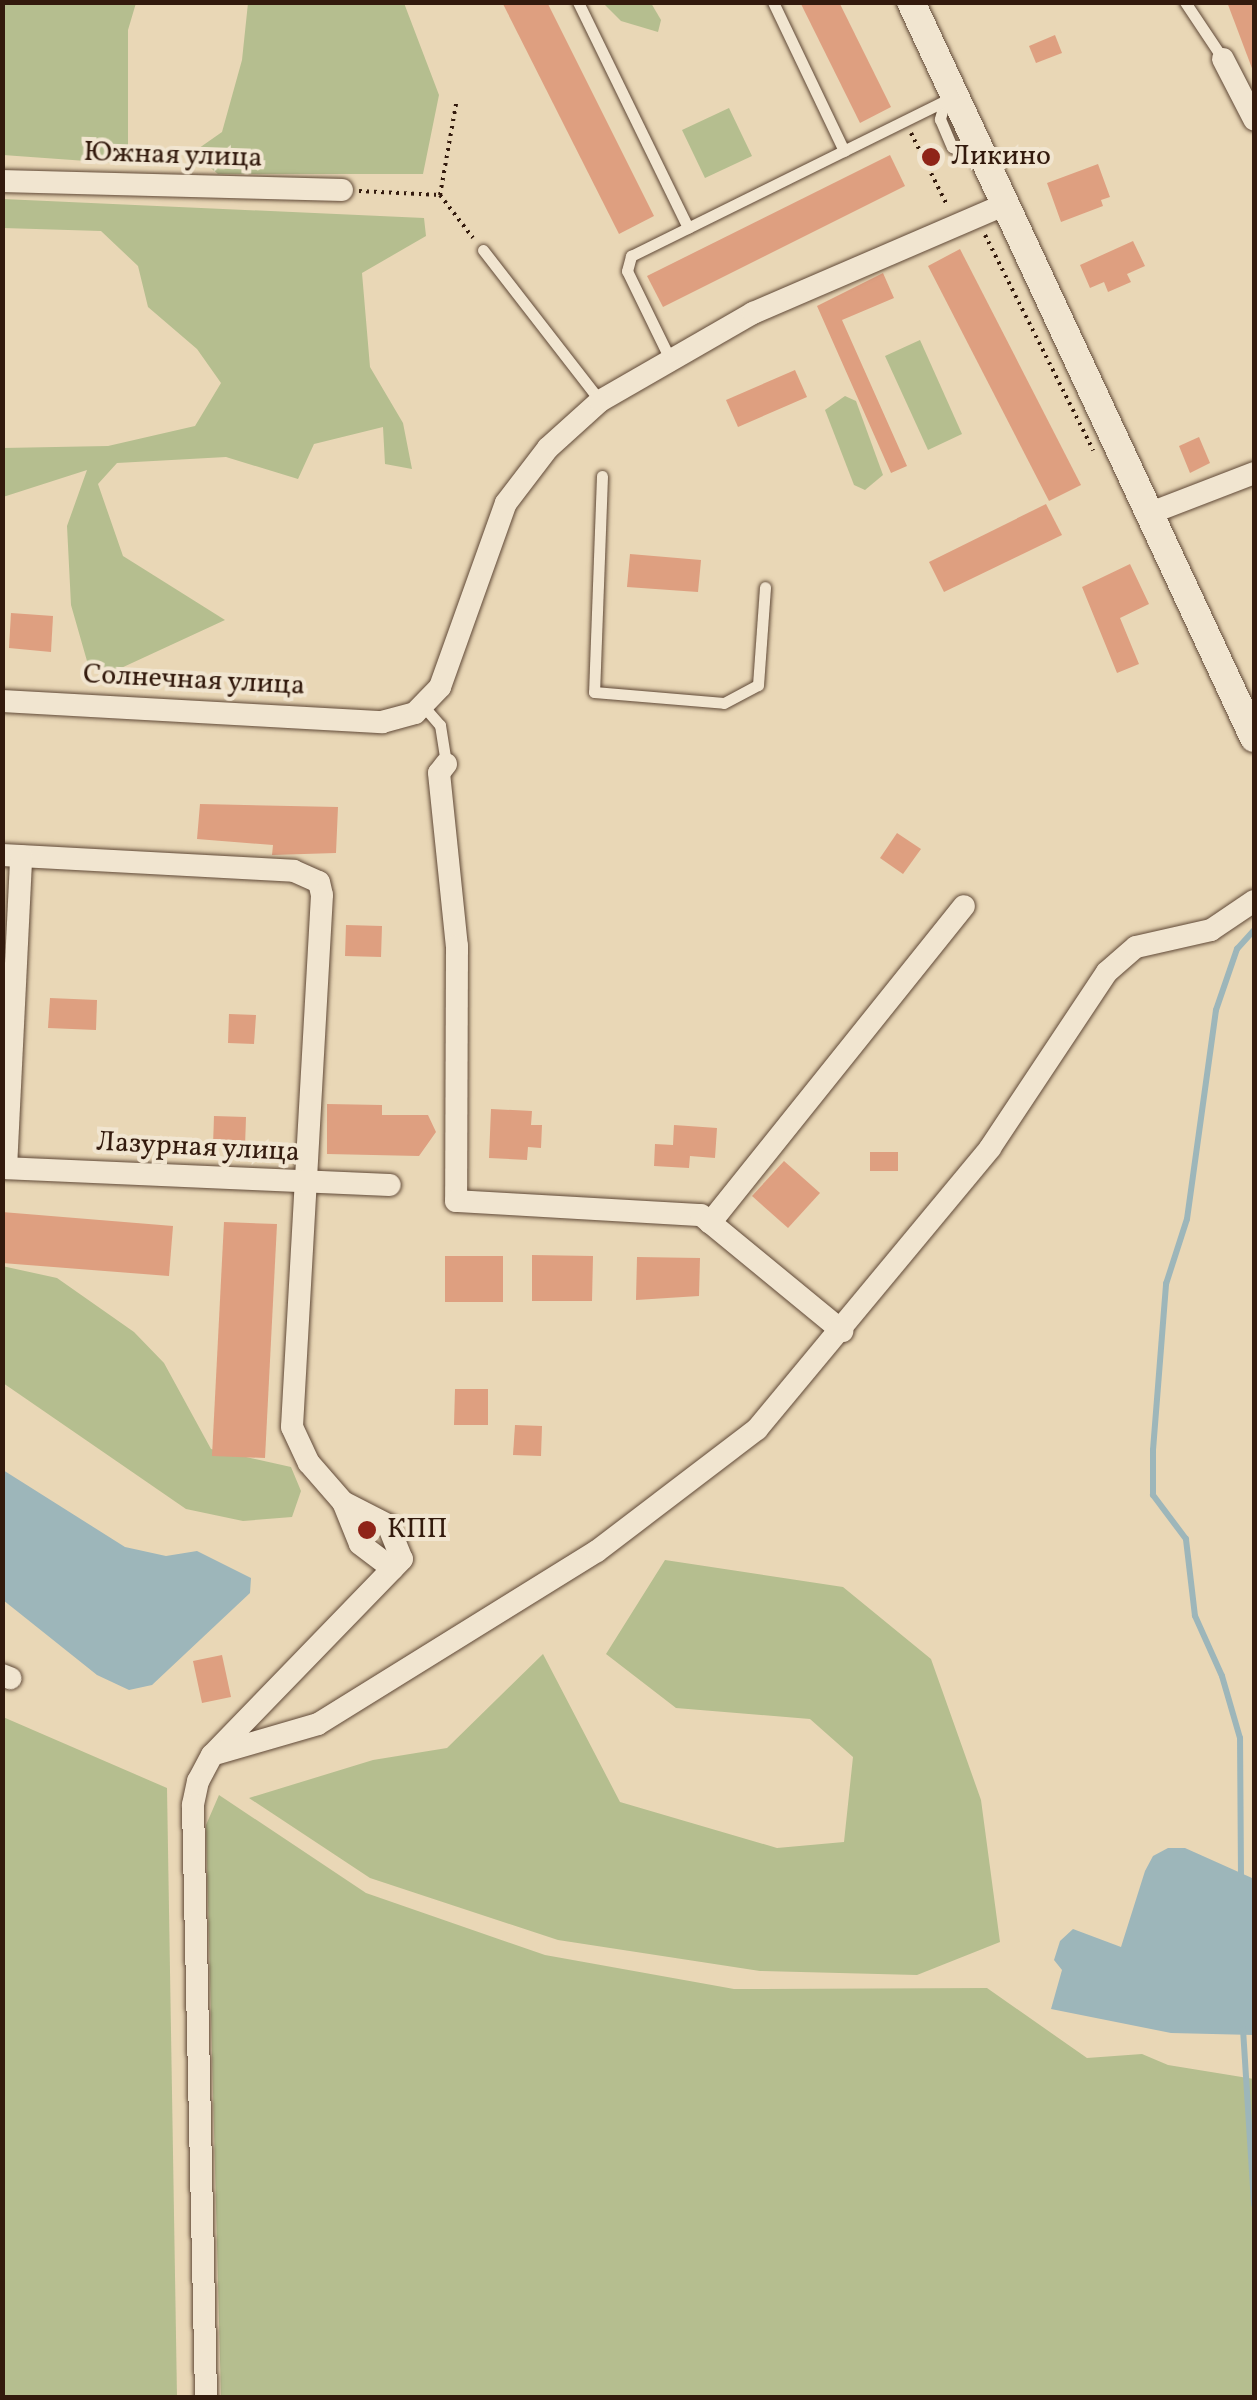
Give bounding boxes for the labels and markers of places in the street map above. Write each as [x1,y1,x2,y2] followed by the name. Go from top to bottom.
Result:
[951,140,1051,174] place label: Ликино
[920,146,942,168] marker: Ликино
[387,1513,448,1547] place label: КПП
[356,1519,378,1541] marker: КПП

